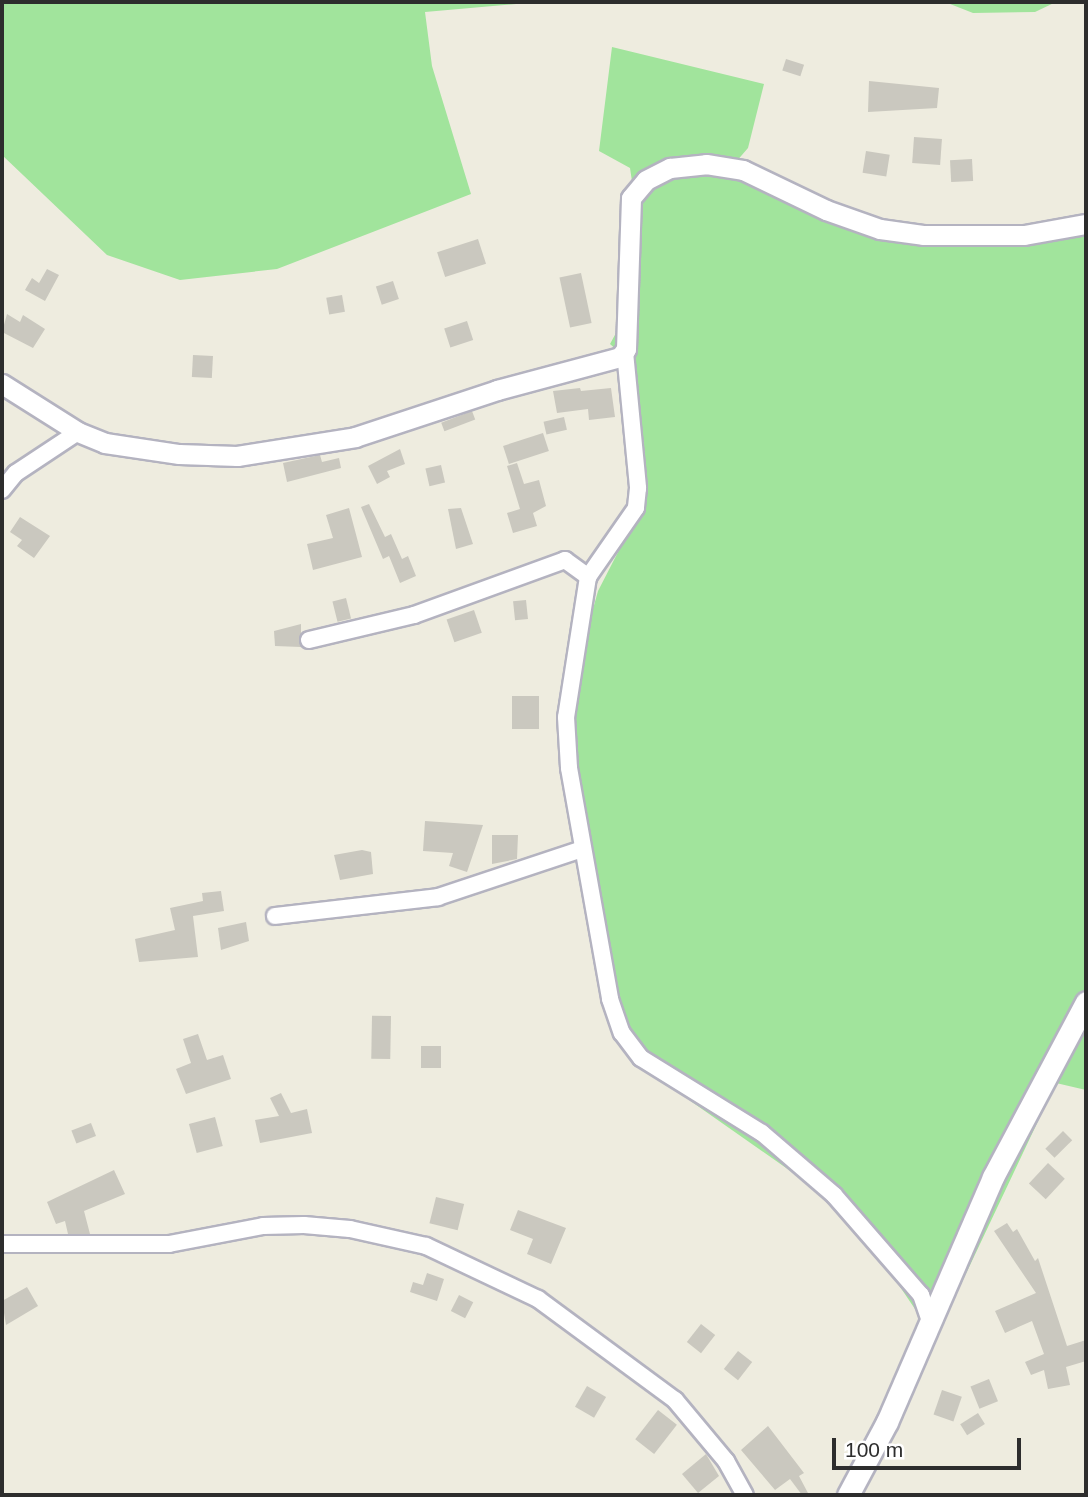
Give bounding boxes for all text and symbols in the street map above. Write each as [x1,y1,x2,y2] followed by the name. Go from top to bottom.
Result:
[836,1424,1025,1468] scale bar
[845,1438,903,1461] text: 100 m

